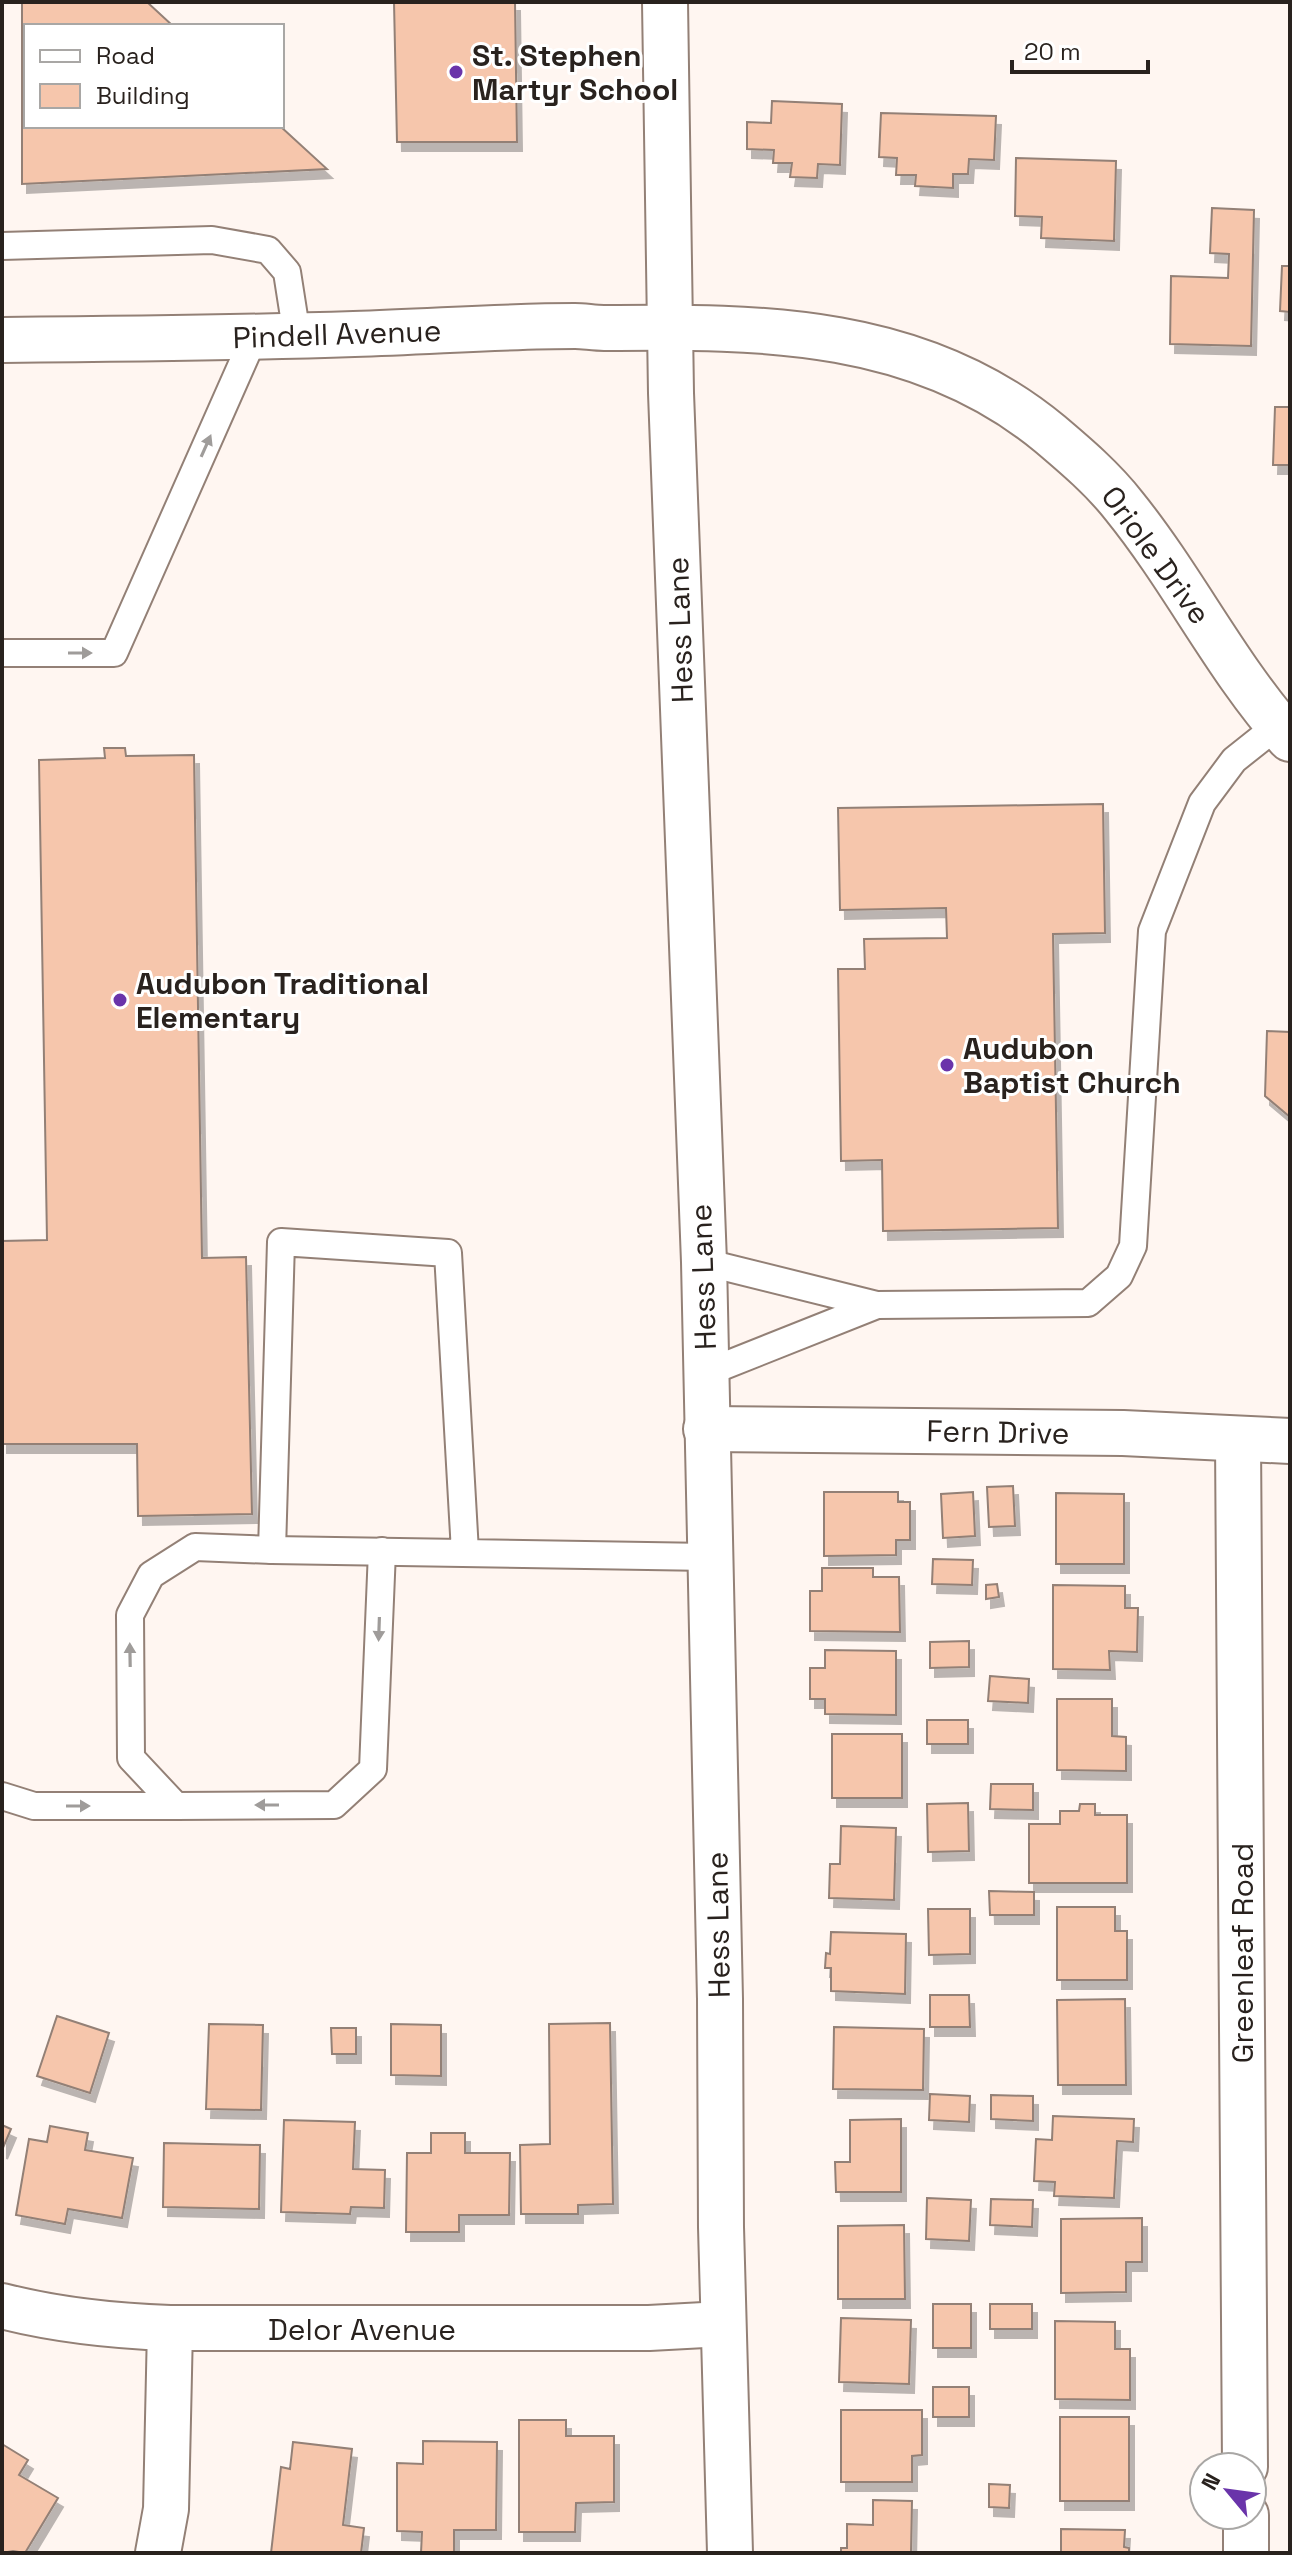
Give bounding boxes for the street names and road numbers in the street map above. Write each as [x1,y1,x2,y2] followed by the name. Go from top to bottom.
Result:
[232,311,442,357] street label: Pindell Avenue
[1093,478,1219,632] street label: Oriole Drive
[658,556,702,704] street label: Hess Lane
[681,1203,725,1351] street label: Hess Lane
[926,1411,1070,1453] street label: Fern Drive
[1223,1843,1262,2063] street label: Greenleaf Road
[697,1851,739,1999] street label: Hess Lane
[268,2310,456,2349] street label: Delor Avenue

